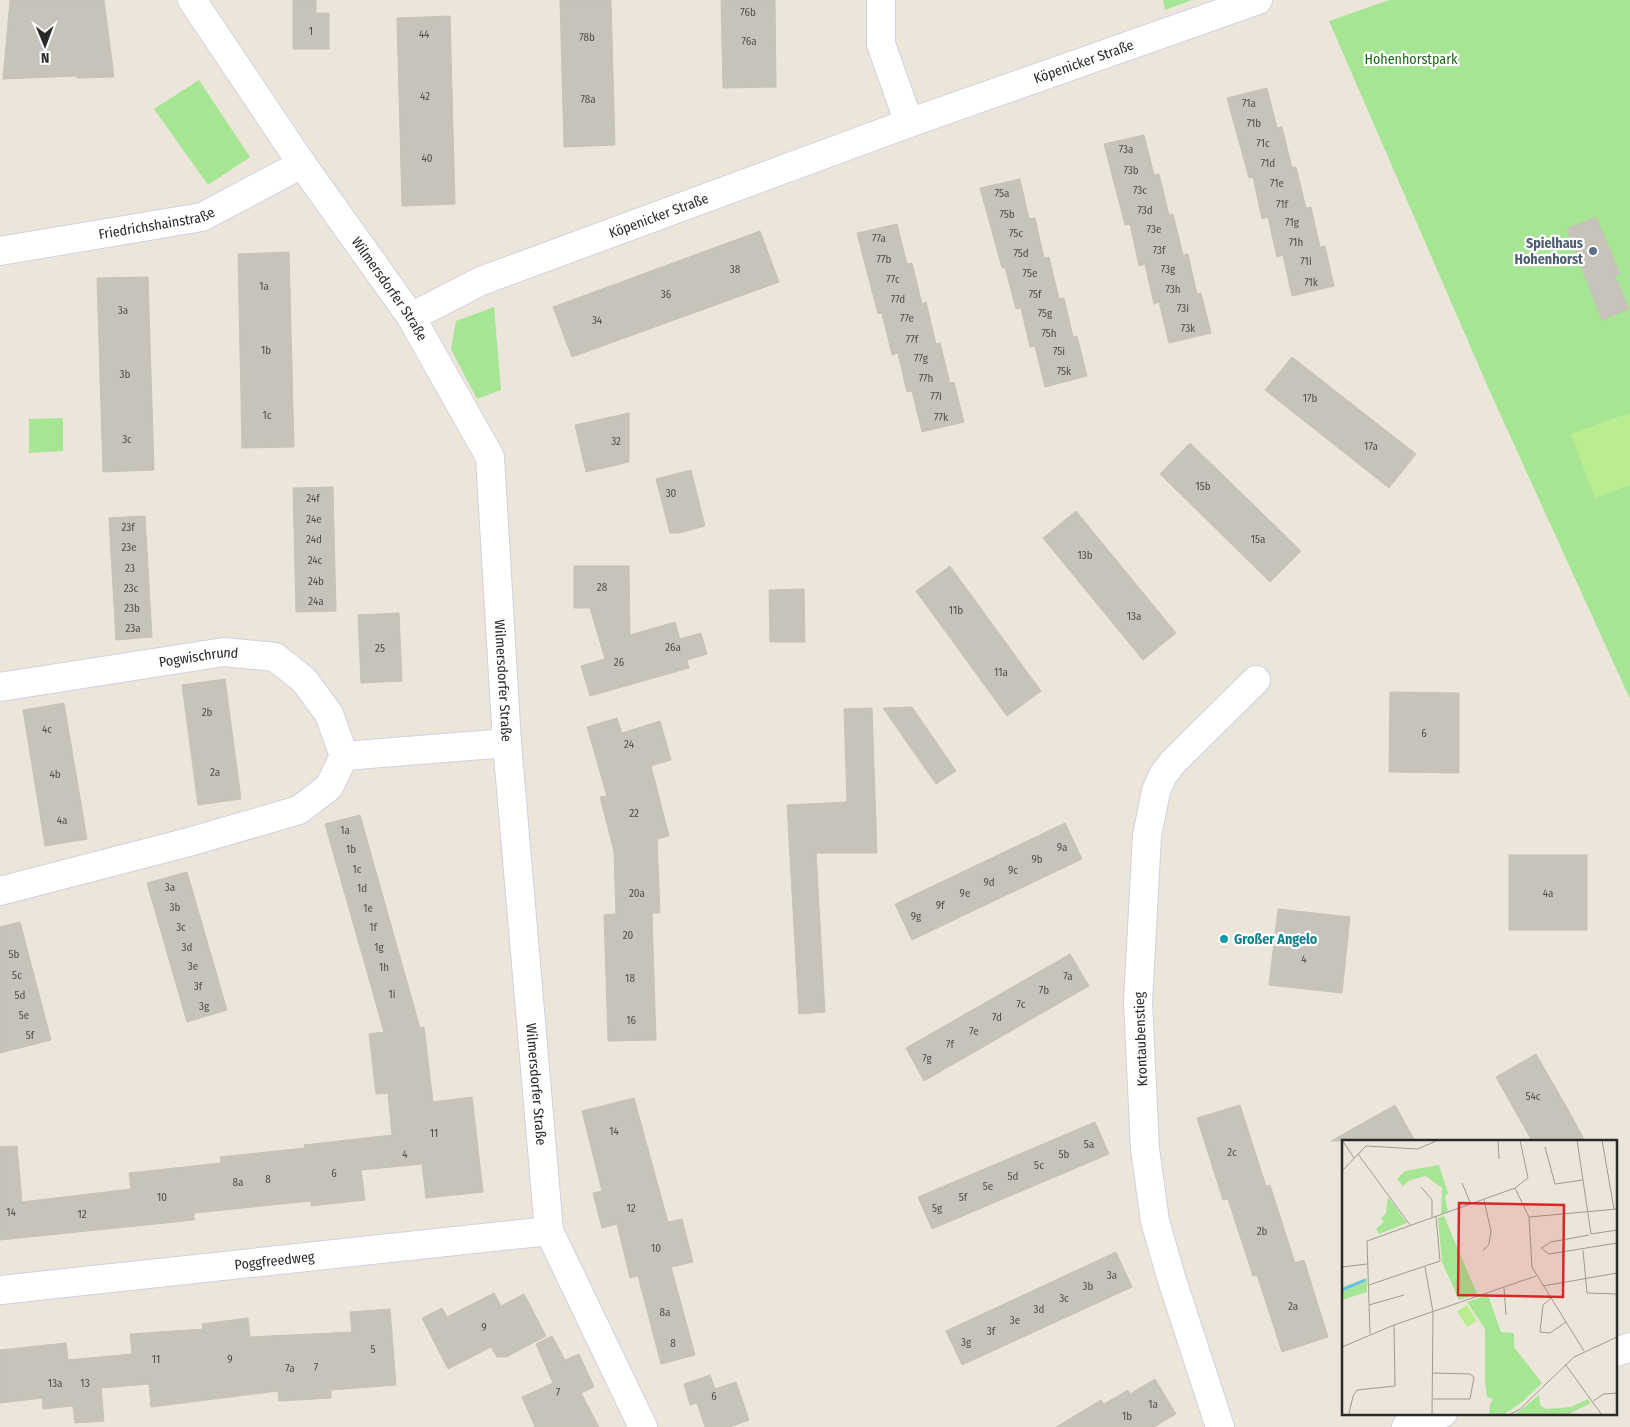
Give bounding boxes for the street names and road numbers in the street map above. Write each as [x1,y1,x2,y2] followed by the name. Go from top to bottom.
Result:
[1031,36,1136,87] street label: Köpenicker Straße
[607,189,711,242] street label: Köpenicker Straße
[97,203,218,243] street label: Friedrichshainstraße
[348,233,431,344] street label: Wilmersdorfer Straße
[491,619,515,742] street label: Wilmersdorfer Straße
[158,643,239,671] street label: Pogwischrund
[1131,991,1151,1087] street label: Krontaubenstieg
[523,1022,550,1146] street label: Wilmersdorfer Straße
[234,1248,316,1273] street label: Poggfreedweg

